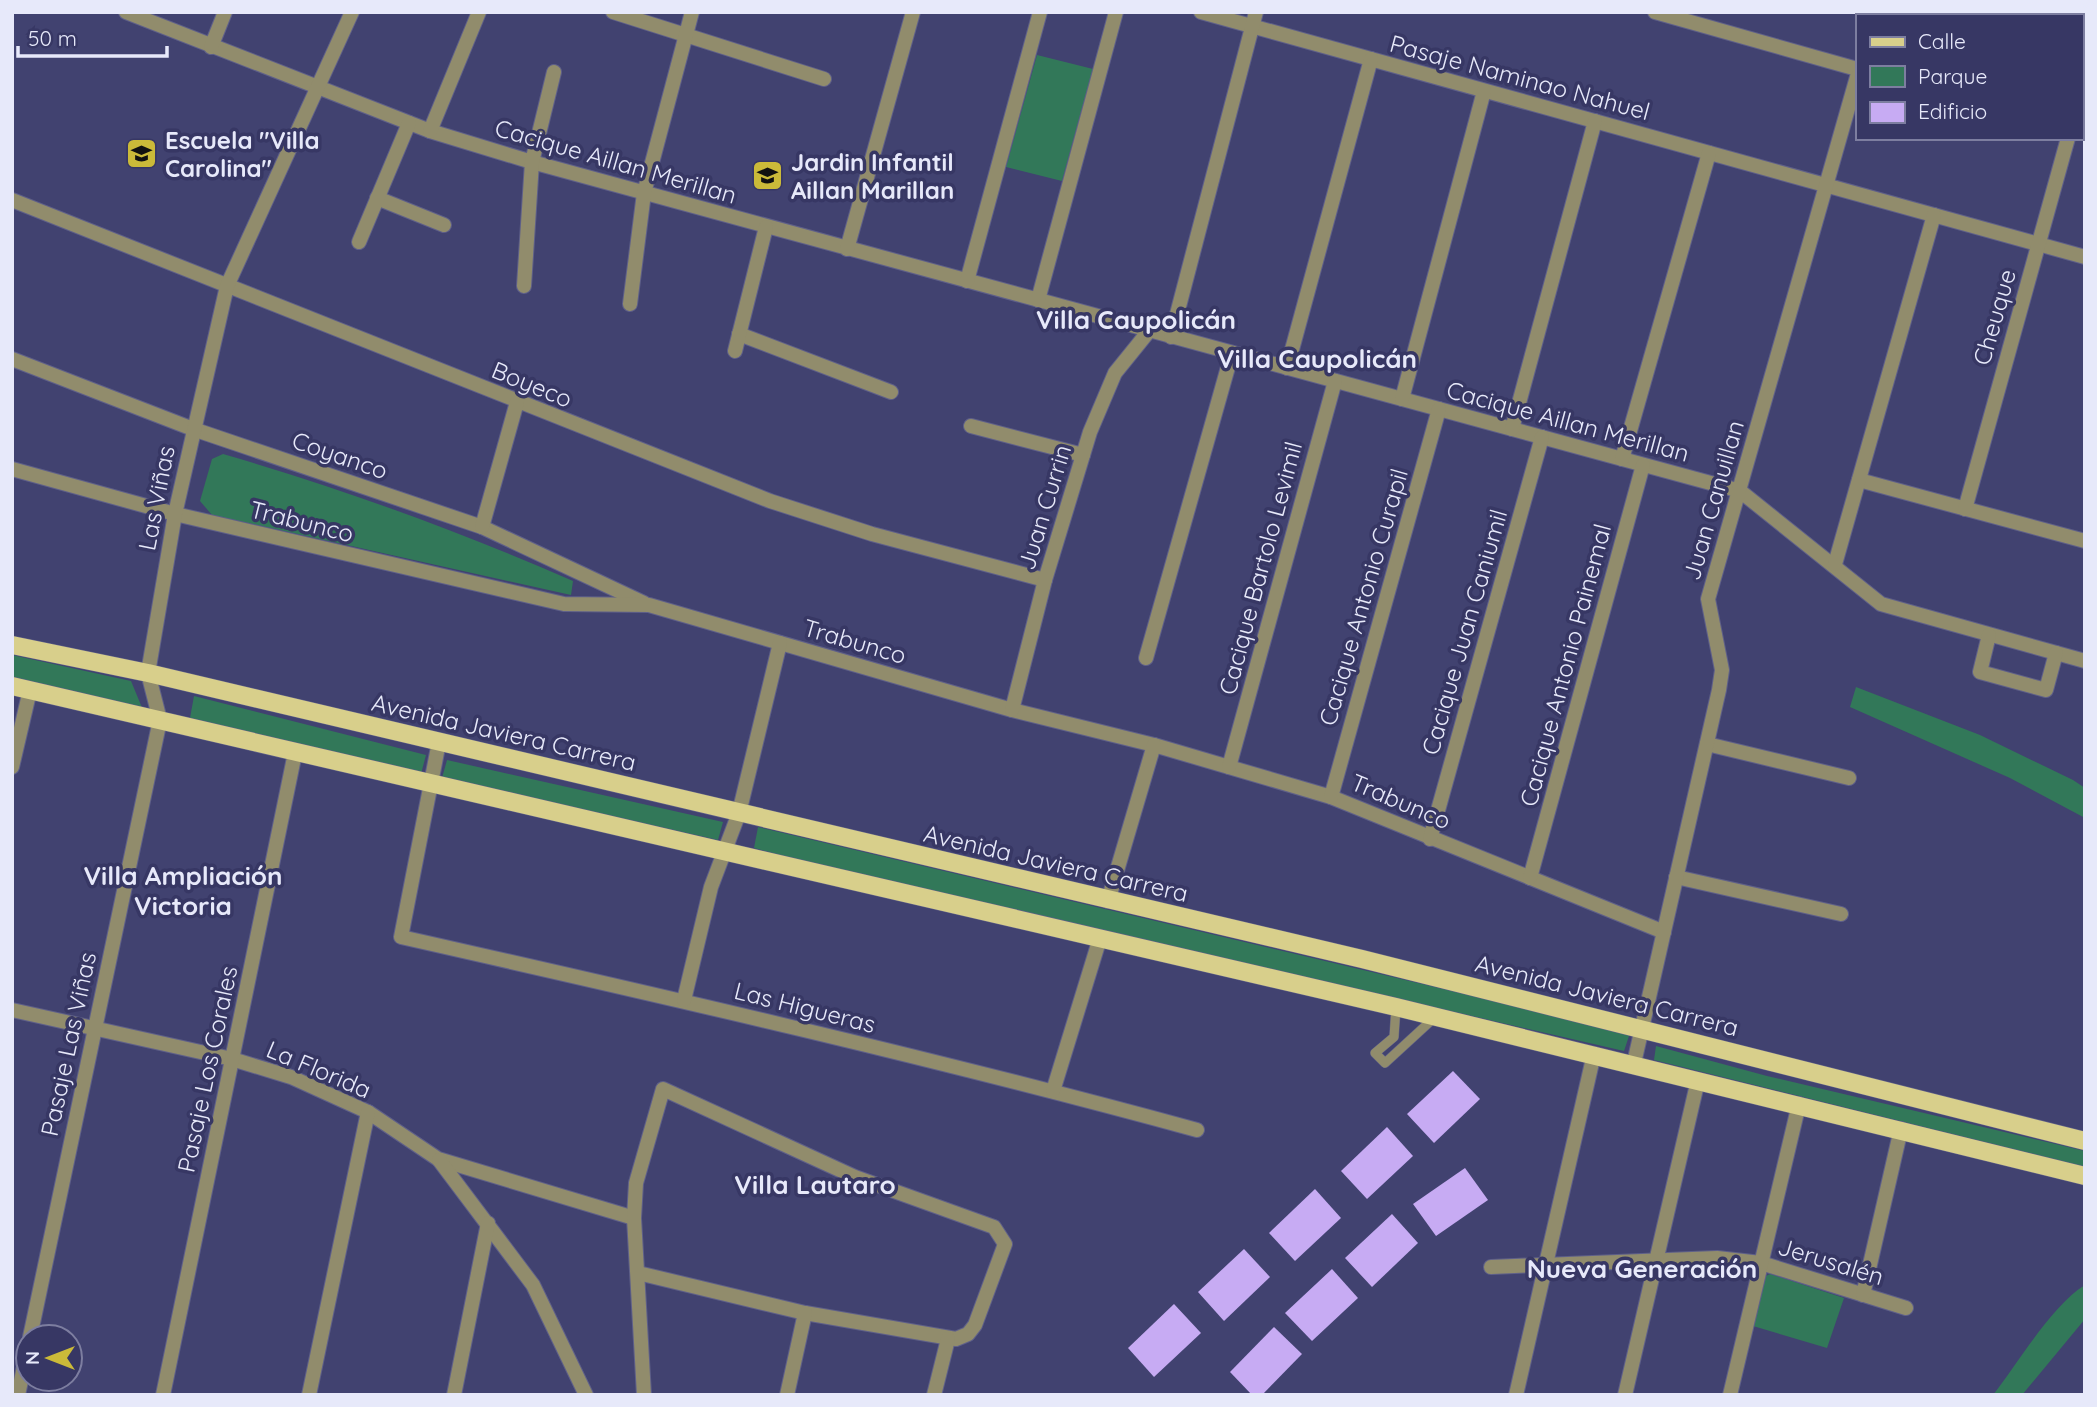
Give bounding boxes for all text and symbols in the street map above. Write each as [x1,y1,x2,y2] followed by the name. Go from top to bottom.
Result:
[18,14,166,58] scale bar
[1856,14,2083,140] legend
[28,25,77,51] text: 50 m
[1387,28,1653,126] street label: Pasaje Naminao Nahuel
[1918,28,1966,54] text: Calle
[1918,63,1987,89] text: Parque
[1918,98,1987,124] text: Edificio
[492,112,740,210] street label: Cacique Aillan Merillan
[165,125,320,183] place label: Escuela "Villa Carolina"
[125,137,159,171] school or university icon: Escuela "Villa Carolina"
[791,147,954,205] place label: Jardin Infantil Aillan Marillan
[751,159,785,193] school or university icon: Jardin Infantil Aillan Marillan
[1966,266,2022,368] street label: Cheuque
[1036,303,1236,336] district label: Villa Caupolicán
[1217,342,1417,375] district label: Villa Caupolicán
[487,354,577,414] street label: Boyeco
[1443,374,1693,468] street label: Cacique Aillan Merillan
[1676,417,1750,583] street label: Juan Canuillan
[288,425,392,485] street label: Coyanco
[1212,438,1308,698] street label: Cacique Bartolo Levimil
[1011,441,1077,573] street label: Juan Currin
[131,443,181,553] street label: Las Viñas
[1312,465,1414,729] street label: Cacique Antonio Curapil
[247,494,357,548] street label: Trabunco
[1415,506,1513,758] street label: Cacique Juan Caniumil
[1513,520,1617,810] street label: Cacique Antonio Painemal
[800,612,910,670] street label: Trabunco
[369,687,639,777] street label: Avenida Javiera Carrera
[1347,767,1455,835] street label: Trabunco
[921,818,1191,908] street label: Avenida Javiera Carrera
[83,859,283,922] district label: Villa Ampliación Victoria
[1472,948,1742,1042] street label: Avenida Javiera Carrera
[34,949,102,1139] street label: Pasaje Las Viñas
[170,963,244,1175] street label: Pasaje Los Corales
[731,975,879,1039] street label: Las Higueras
[262,1034,376,1104] street label: La Florida
[734,1168,896,1201] district label: Villa Lautaro
[1775,1231,1887,1291] street label: Jerusalén
[1527,1252,1757,1285] district label: Nueva Generación
[14,1323,84,1393] north arrow
[20,1351,44,1365] text: N

